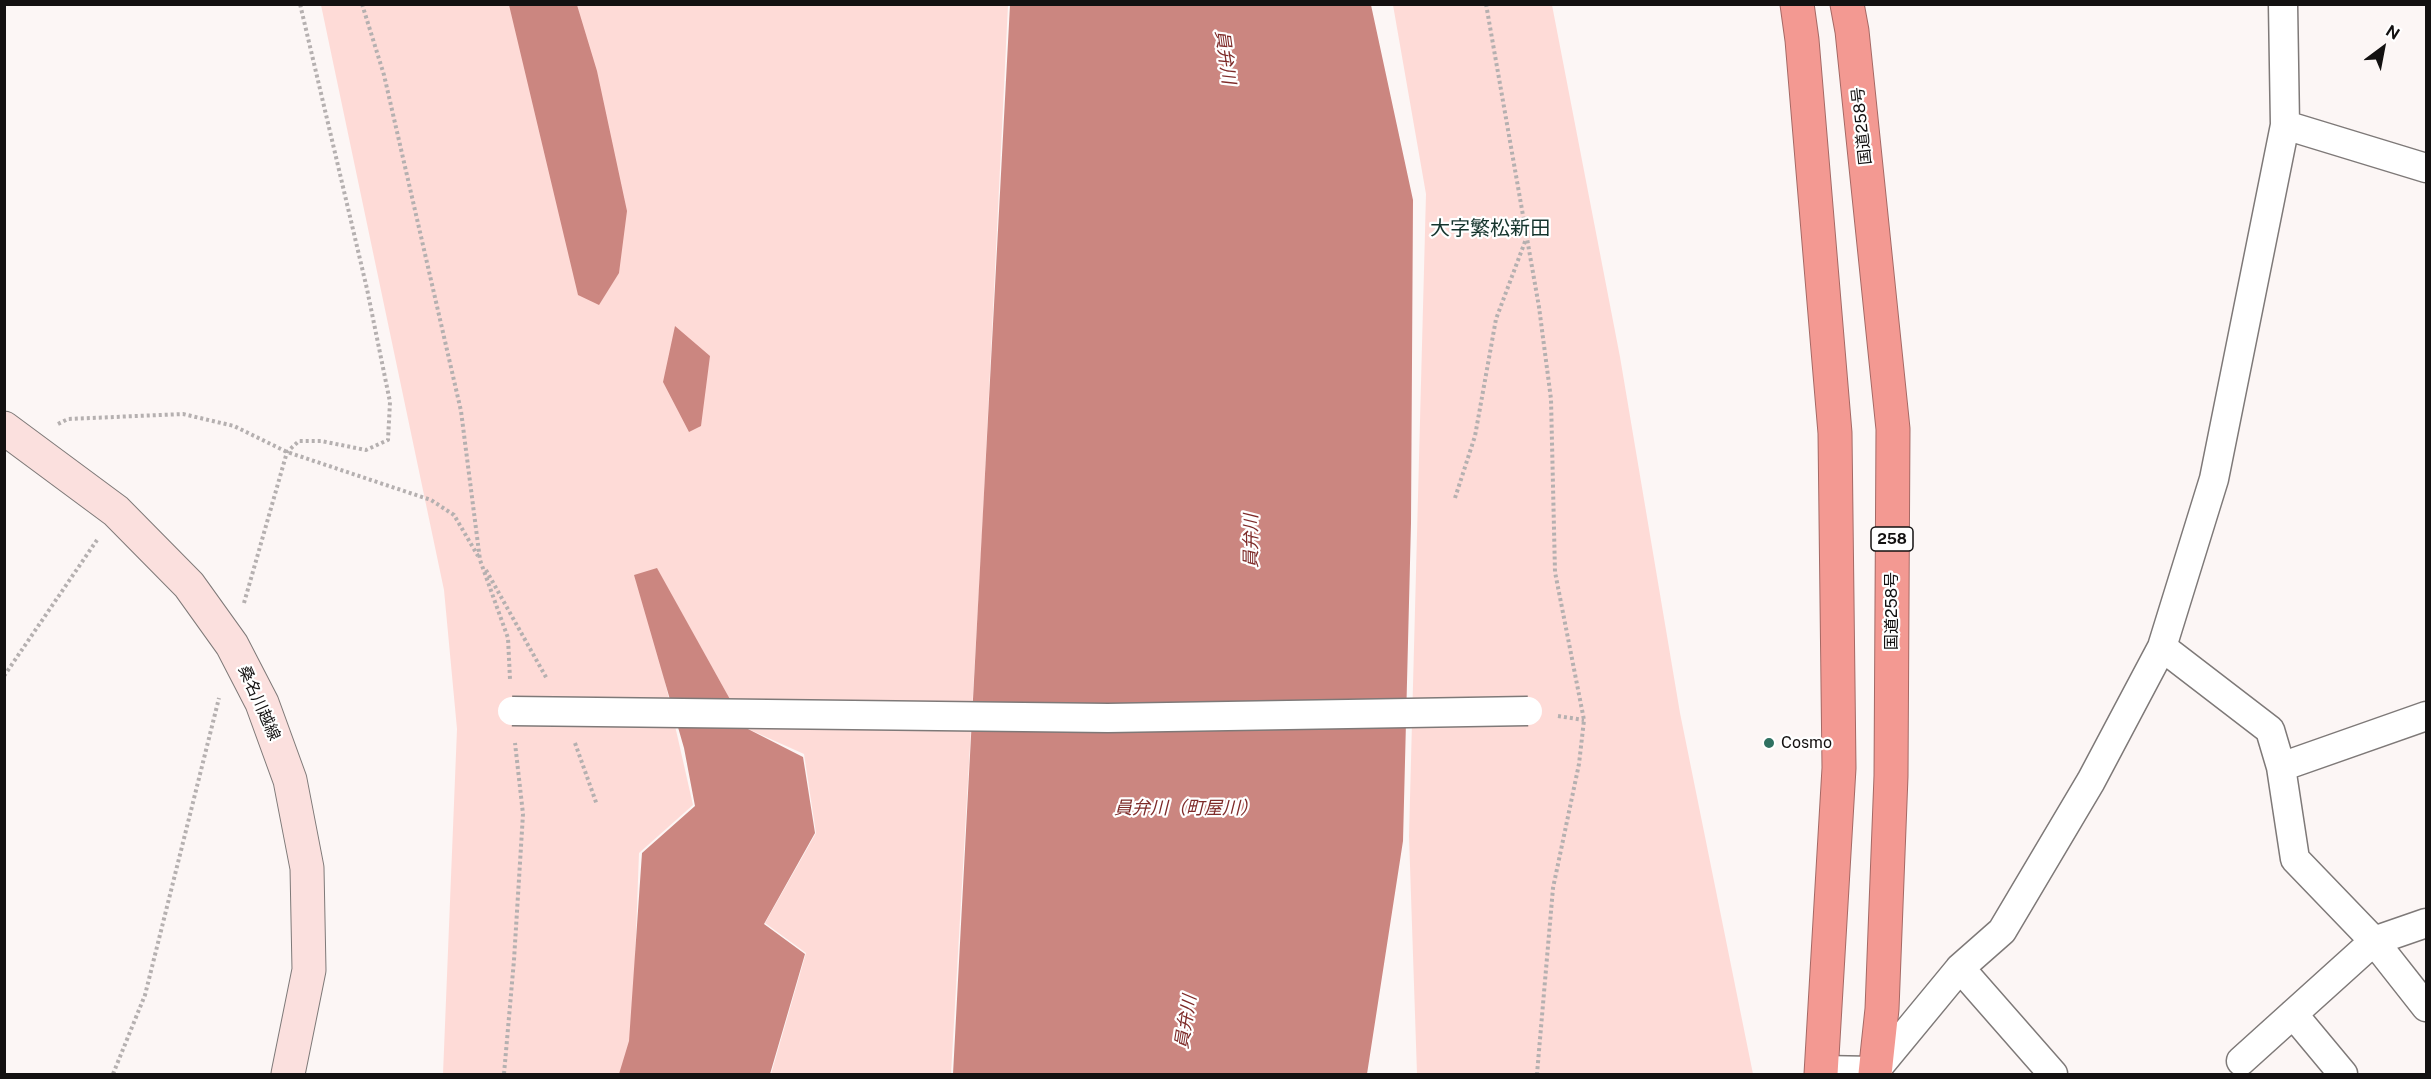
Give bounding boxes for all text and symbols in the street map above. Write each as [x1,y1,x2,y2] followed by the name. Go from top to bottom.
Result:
[2353,18,2413,78] north arrow
[2382,21,2403,44] text: N
[1211,29,1239,85] water label: 員弁川
[1848,86,1876,166] street label: 国道258号
[1430,217,1550,241] district label: 大字繁松新田
[1240,514,1262,568] water label: 員弁川
[1871,527,1913,551] road number: 258
[1882,572,1902,650] street label: 国道258号
[234,663,284,743] street label: 桑名川越線
[1781,733,1832,753] place label: Cosmo
[1762,736,1776,750] marker: Cosmo
[1114,797,1258,819] water label: 員弁川（町屋川）
[1171,994,1201,1050] water label: 員弁川

